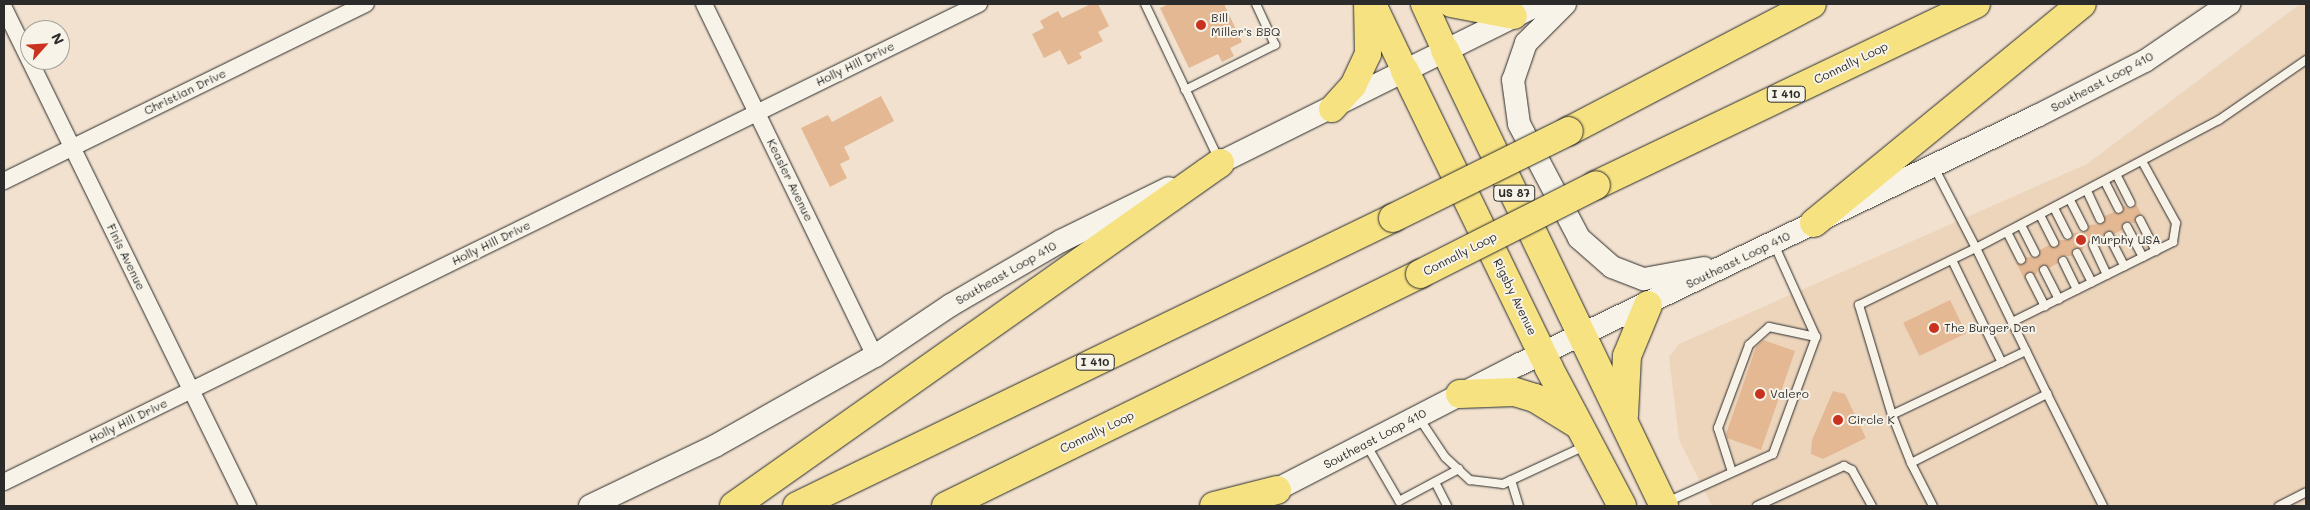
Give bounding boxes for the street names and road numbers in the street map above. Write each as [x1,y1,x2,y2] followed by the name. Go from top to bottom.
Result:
[813,39,897,89] street label: Holly Hill Drive
[1812,39,1890,87] street label: Connally Loop
[2048,49,2156,115] street label: Southeast Loop 410
[142,66,228,118] street label: Christian Drive
[1766,86,1806,102] road number: I 410
[764,136,816,224] street label: Keasler Avenue
[1493,184,1535,202] road number: US 87
[449,218,533,268] street label: Holly Hill Drive
[104,222,148,292] street label: Finis Avenue
[1421,229,1499,279] street label: Connally Loop
[1684,229,1792,291] street label: Southeast Loop 410
[953,238,1059,308] street label: Southeast Loop 410
[1490,256,1540,338] street label: Rigsby Avenue
[1075,354,1115,371] road number: I 410
[86,396,170,446] street label: Holly Hill Drive
[1321,406,1429,472] street label: Southeast Loop 410
[1058,408,1136,456] street label: Connally Loop

